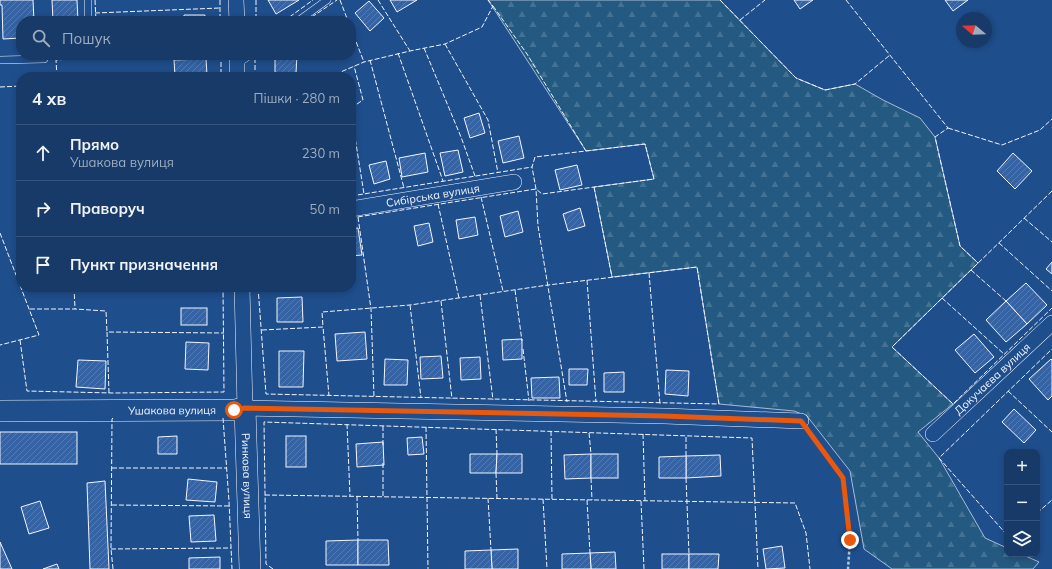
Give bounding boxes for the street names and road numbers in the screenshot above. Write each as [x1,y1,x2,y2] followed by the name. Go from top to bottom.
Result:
[385,181,481,210] street label: Сибірська вулиця
[951,340,1033,418] street label: Докучаєва вулиця
[127,403,216,417] street label: Ушакова вулиця
[239,433,255,519] street label: Ринкова вулиця

